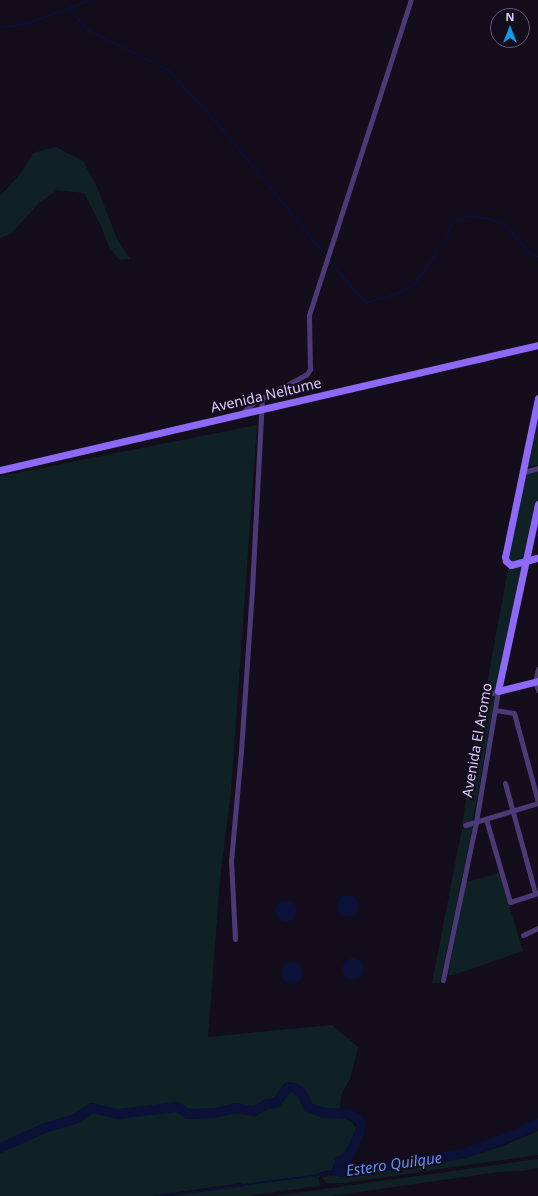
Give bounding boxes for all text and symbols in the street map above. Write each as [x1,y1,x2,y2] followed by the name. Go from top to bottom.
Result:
[490,8,530,48] north arrow
[506,9,514,24] text: N
[209,374,323,416] street label: Avenida Neltume
[459,682,495,798] street label: Avenida El Aromo
[345,1148,443,1180] water label: Estero Quilque

